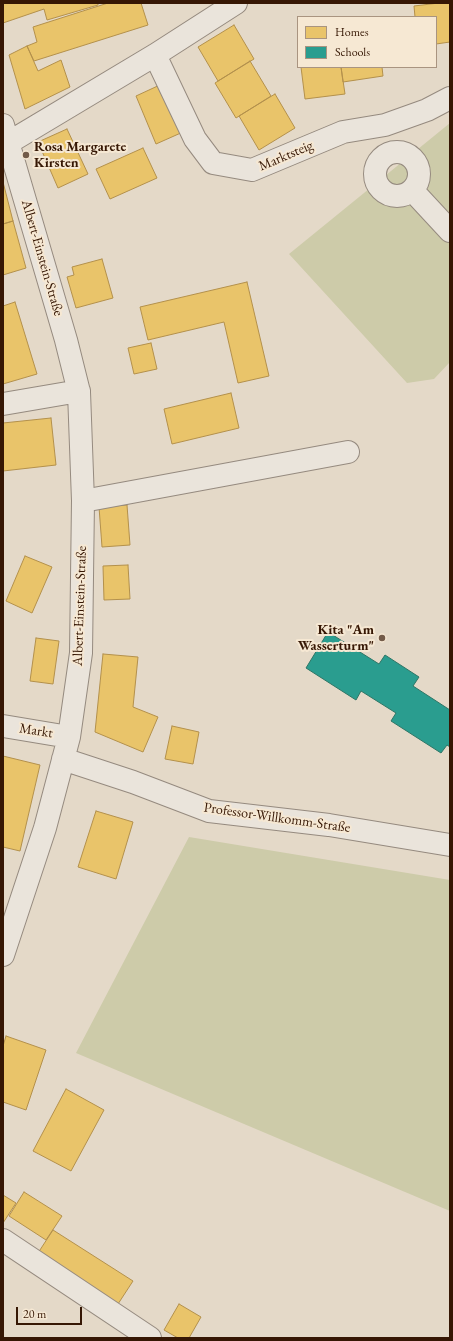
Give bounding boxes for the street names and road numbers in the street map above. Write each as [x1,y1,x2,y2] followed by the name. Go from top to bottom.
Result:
[256,137,316,175] street label: Marktsteig
[17,198,67,318] street label: Albert-Einstein-Straße
[70,546,90,666] street label: Albert-Einstein-Straße
[18,720,54,742] street label: Markt
[203,799,351,837] street label: Professor-Willkomm-Straße

